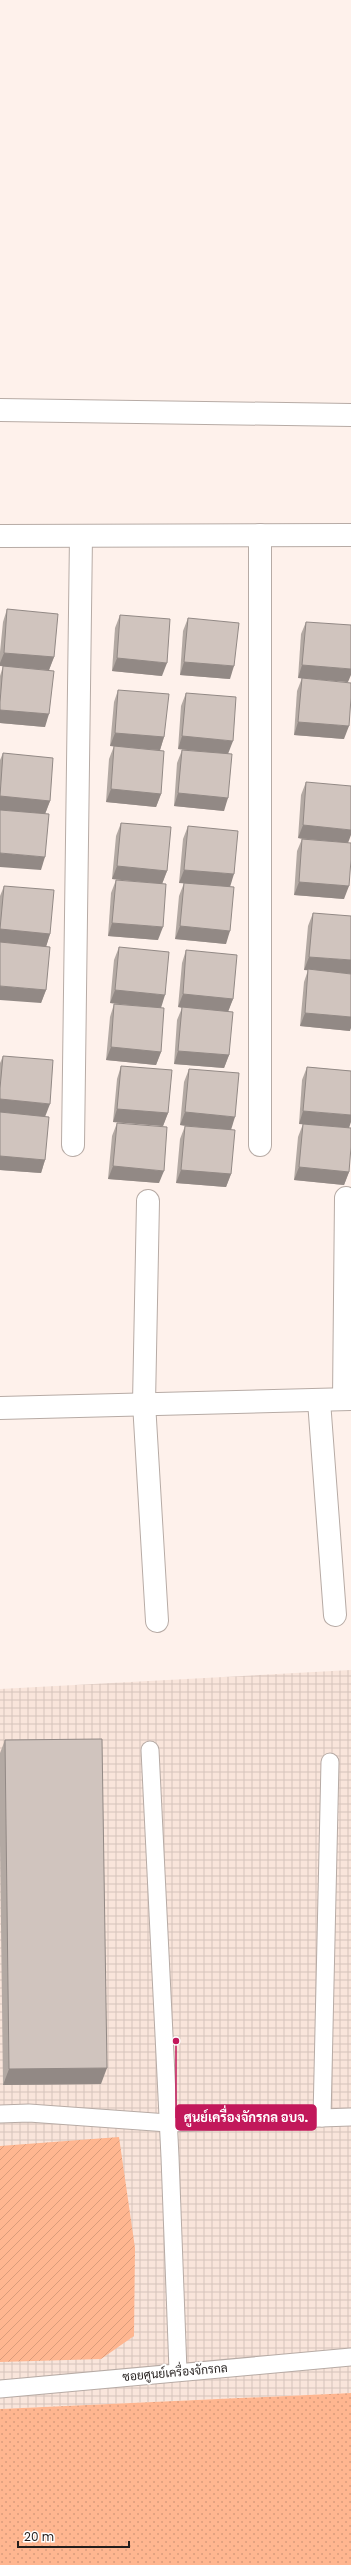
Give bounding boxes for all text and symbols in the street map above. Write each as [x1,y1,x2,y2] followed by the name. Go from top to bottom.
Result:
[176,2105,316,2130] callout: ศูนย์เครื่องจักรกล อบจ.
[184,2105,309,2128] text: ศูนย์เครื่องจักรกล อบจ.
[122,2357,228,2385] street label: ซอยศูนย์เครื่องจักรกล
[18,2523,129,2549] scale bar
[24,2528,54,2545] text: 20 m

